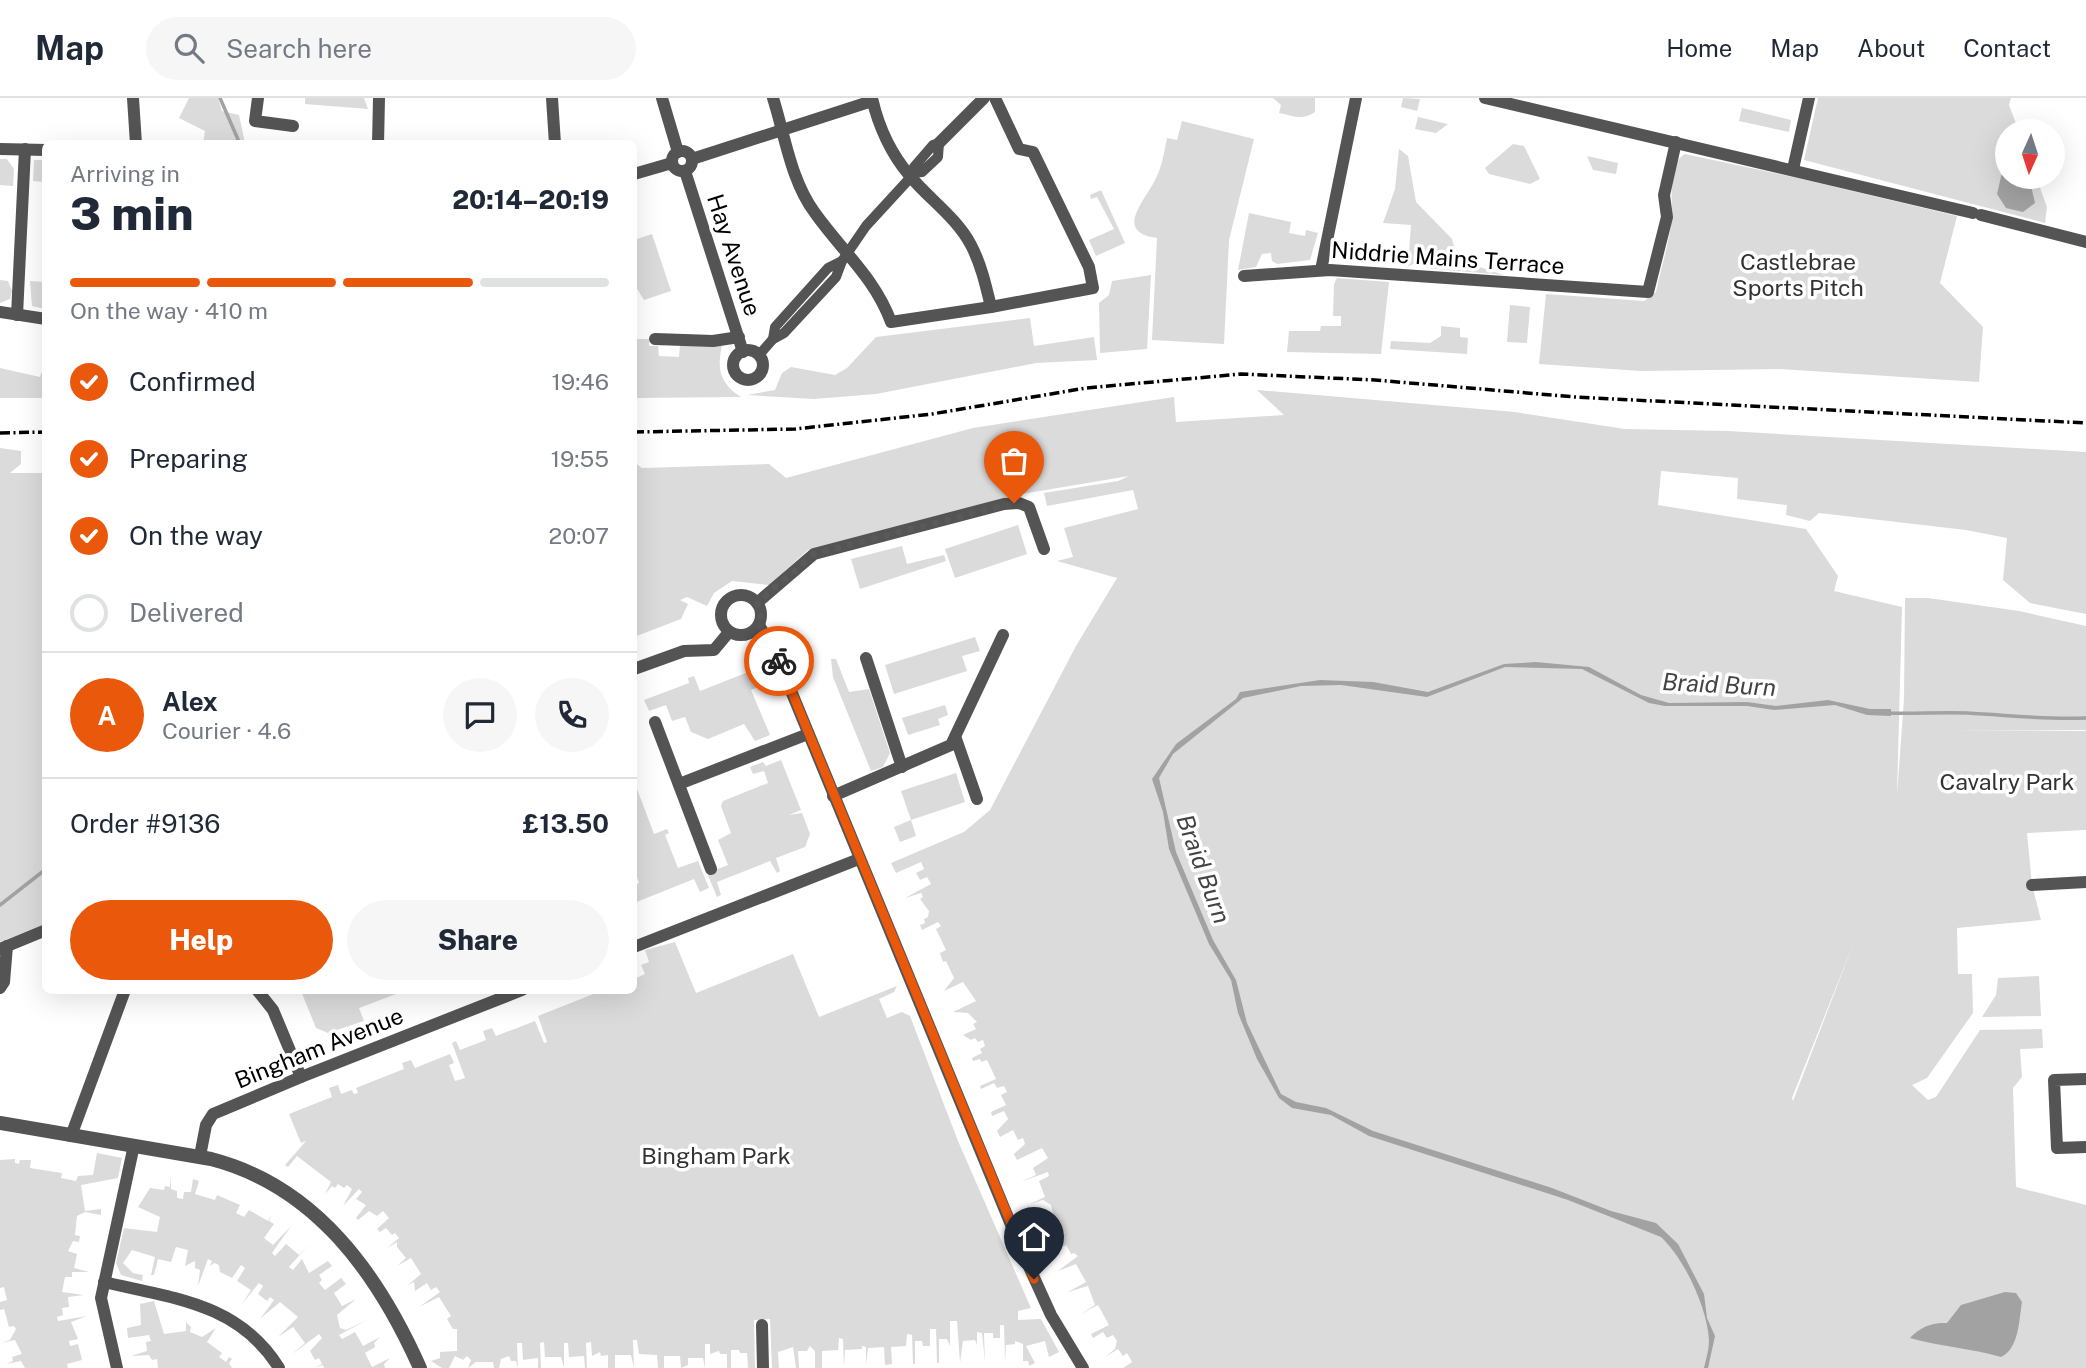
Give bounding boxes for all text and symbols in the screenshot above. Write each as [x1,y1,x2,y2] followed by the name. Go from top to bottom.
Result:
[146,17,636,80] search box
[35,29,104,67] text: Map
[170,29,208,67] icon: search
[226,33,372,64] text: Search here
[1666,34,1732,62] text: Home
[1770,34,1819,62] text: Map
[1857,34,1925,62] text: About
[1963,34,2051,62] text: Contact
[1995,119,2065,189] north arrow
[1995,119,2065,189] map controls
[70,160,180,187] text: Arriving in
[452,184,609,215] text: 20:14–20:19
[70,186,194,240] text: 3 min
[702,190,767,319] street label: Hay Avenue
[1330,236,1566,279] street label: Niddrie Mains Terrace
[1732,248,1864,301] park label: Castlebrae Sports Pitch
[70,297,268,324] text: On the way · 410 m
[70,363,108,401] icon: check
[129,366,256,397] text: Confirmed
[551,368,609,395] text: 19:46
[984,431,1044,503] pin
[70,440,108,478] icon: check
[995,442,1033,480] icon: bag
[129,443,248,474] text: Preparing
[551,445,609,472] text: 19:55
[70,517,108,555] icon: check
[129,520,263,551] text: On the way
[549,522,609,549] text: 20:07
[129,597,244,628] text: Delivered
[744,626,814,696] courier
[760,642,798,680] icon: bike
[1661,667,1777,701] water label: Braid Burn
[443,678,517,752] button: chat
[535,678,609,752] button: phone
[162,686,218,717] text: Alex
[98,700,116,731] text: A
[162,717,291,744] text: Courier · 4.6
[1939,768,2075,795] park label: Cavalry Park
[70,808,220,839] text: Order #9136
[522,808,609,839] text: £13.50
[1171,810,1237,927] water label: Braid Burn
[70,900,333,980] button: Help
[347,900,609,980] button: Share
[231,1001,407,1094] street label: Bingham Avenue
[641,1142,791,1169] park label: Bingham Park
[1004,1207,1064,1279] pin
[1015,1218,1053,1256] icon: home

